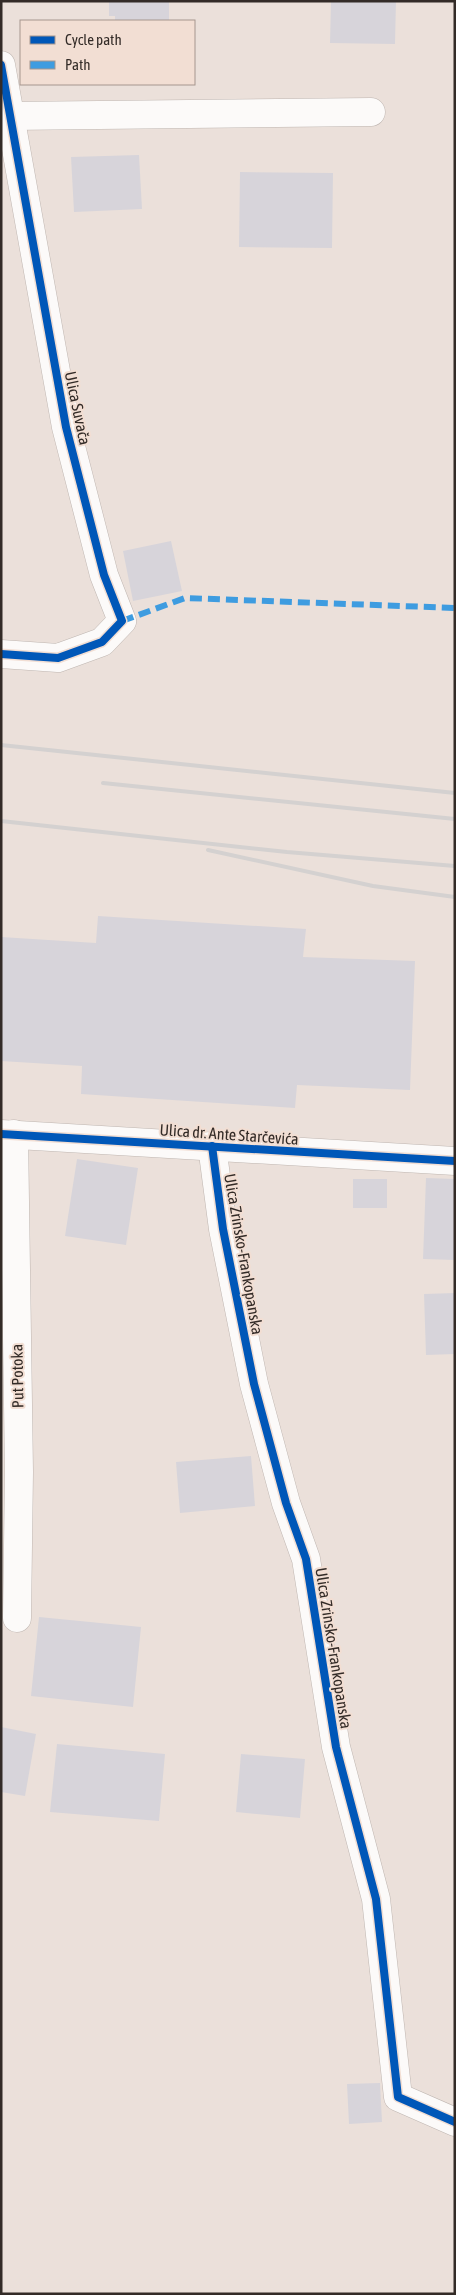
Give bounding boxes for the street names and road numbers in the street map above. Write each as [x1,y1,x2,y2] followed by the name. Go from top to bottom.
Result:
[61,370,95,446] street label: Ulica Suvača
[159,1120,299,1148] street label: Ulica dr. Ante Starčevića
[220,1172,267,1336] street label: Ulica Zrinsko-Frankopanska
[7,1344,27,1408] street label: Put Potoka
[311,1566,356,1730] street label: Ulica Zrinsko-Frankopanska

